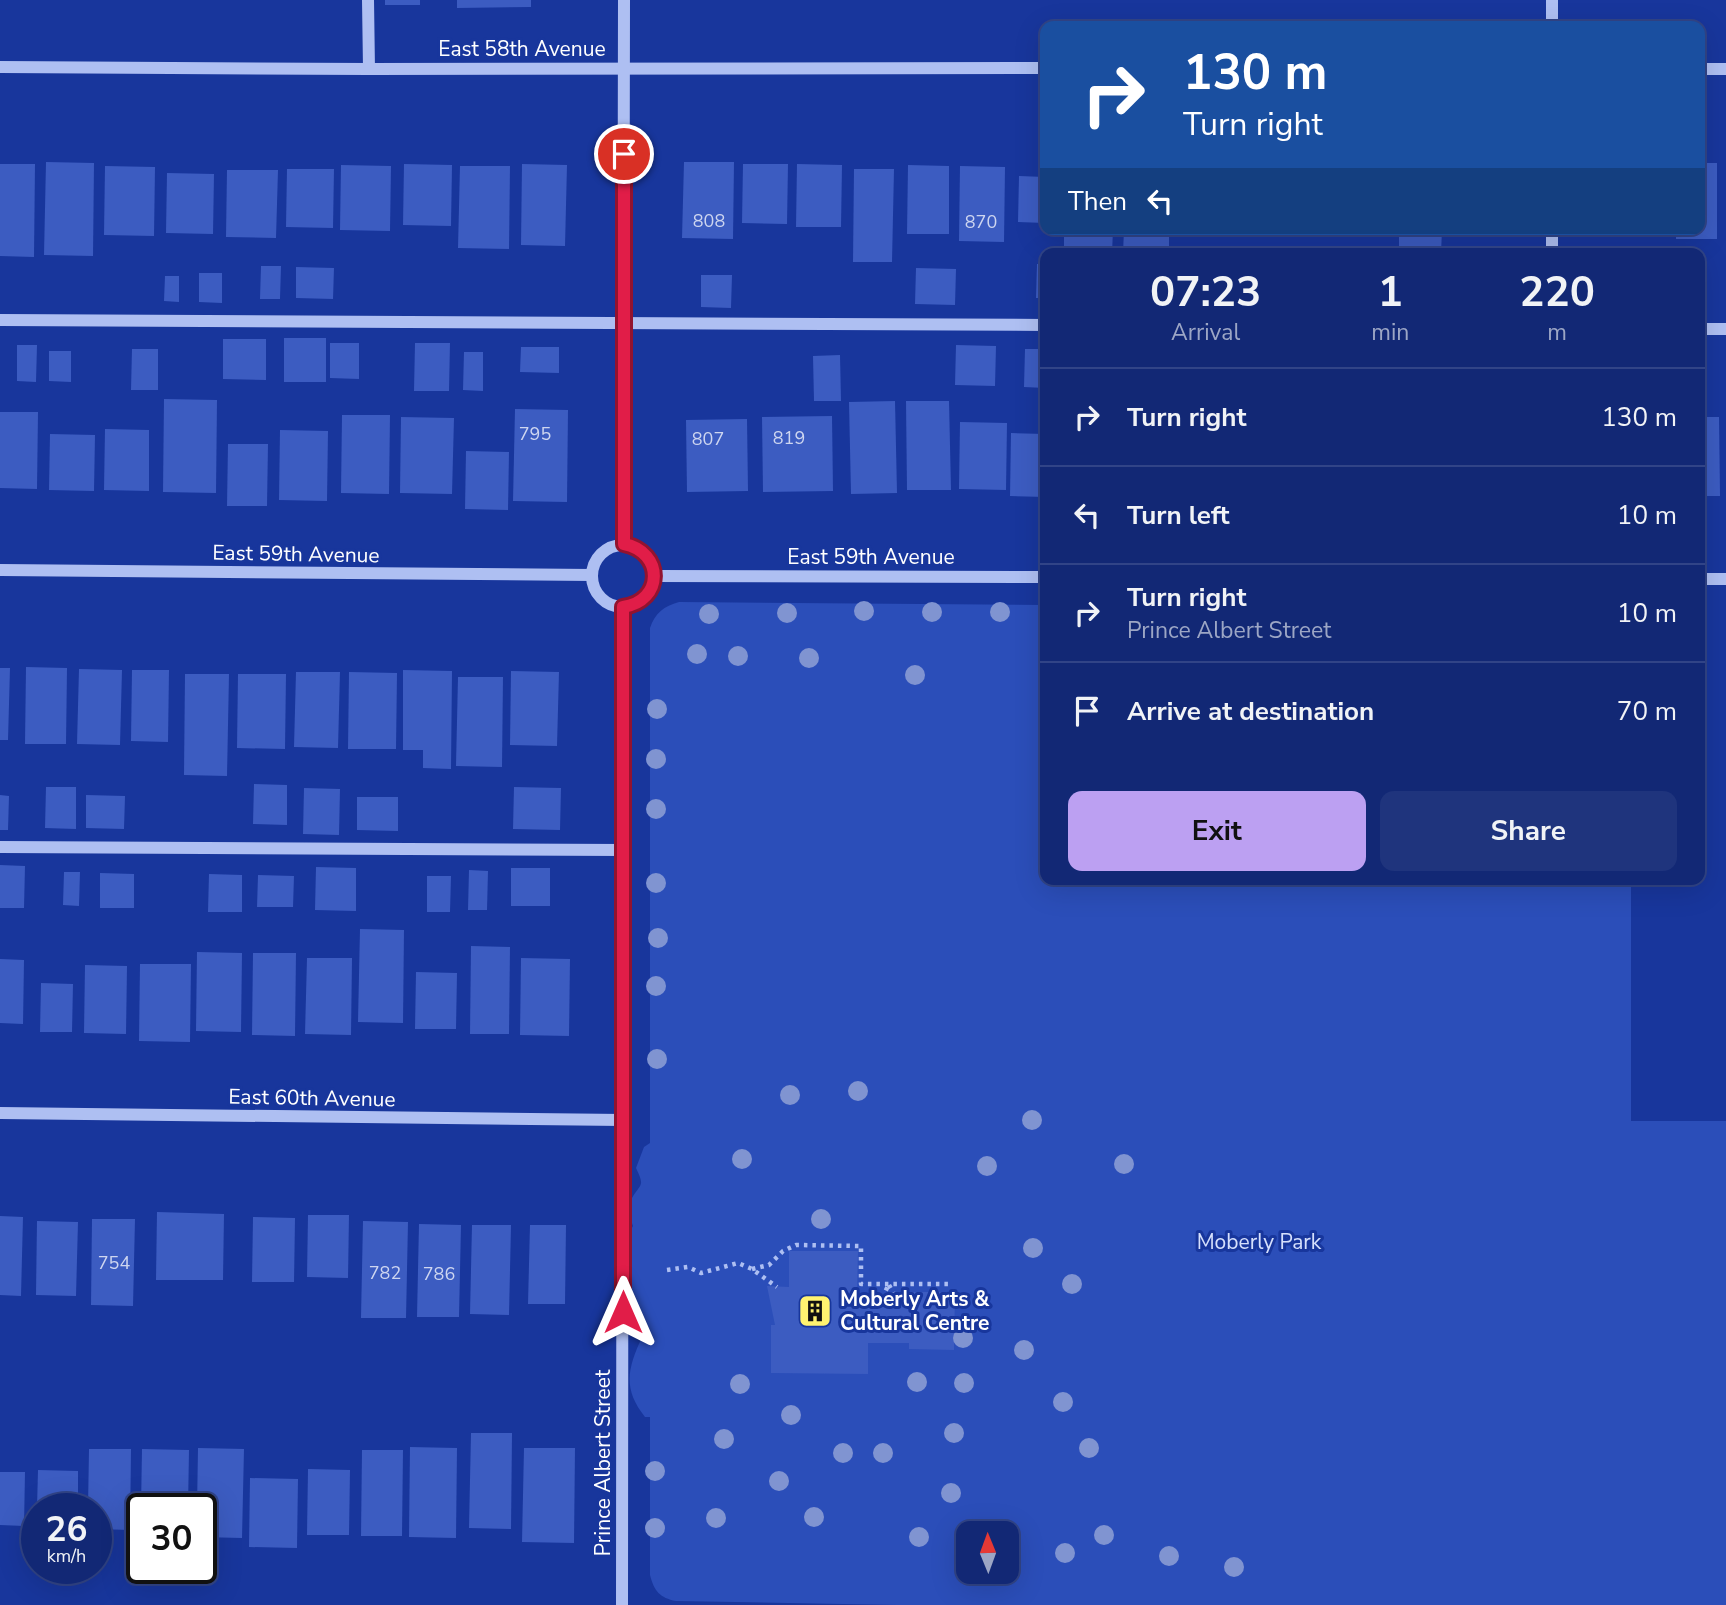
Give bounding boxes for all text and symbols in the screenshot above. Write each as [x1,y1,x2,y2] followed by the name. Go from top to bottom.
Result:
[438,35,606,63] street label: East 58th Avenue
[1183,39,1327,106] text: 130 m
[1068,49,1159,140] icon: right
[1183,103,1323,146] text: Turn right
[594,124,654,184] pin
[605,135,643,173] icon: arrive
[1141,182,1179,220] icon: left
[1068,184,1127,219] text: Then
[693,209,725,233] house number: 808
[965,210,997,234] house number: 870
[1150,264,1261,321] text: 07:23
[1378,264,1403,321] text: 1
[1519,264,1595,321] text: 220
[1171,317,1240,348] text: Arrival
[1371,317,1409,348] text: min
[1547,317,1567,348] text: m
[1068,398,1106,436] icon: right
[1127,400,1246,435] text: Turn right
[1601,400,1677,435] text: 130 m
[519,422,551,446] house number: 795
[773,426,805,450] house number: 819
[692,427,724,451] house number: 807
[1068,496,1106,534] icon: left
[1127,498,1230,533] text: Turn left
[1617,498,1677,533] text: 10 m
[212,539,380,569] street label: East 59th Avenue
[787,543,955,571] street label: East 59th Avenue
[1127,580,1246,615] text: Turn right
[1068,594,1106,632] icon: right
[1617,596,1677,631] text: 10 m
[1127,615,1331,646] text: Prince Albert Street
[1068,692,1106,730] icon: arrive
[1127,694,1374,729] text: Arrive at destination
[1617,694,1677,729] text: 70 m
[1068,791,1366,871] button: Exit
[1380,791,1677,871] button: Share
[228,1083,396,1113] street label: East 60th Avenue
[1197,1228,1322,1256] park label: Moberly Park
[98,1251,130,1275] house number: 754
[369,1261,401,1285] house number: 782
[423,1262,455,1286] house number: 786
[586,1275,660,1349] position arrow
[840,1285,990,1337] place label: Moberly Arts & Cultural Centre
[796,1292,834,1330] building icon: Moberly Arts & Cultural Centre
[589,1369,617,1556] street label: Prince Albert Street
[126,1493,217,1584] speed limit sign: 30
[45,1506,88,1553] text: 26
[956,1521,1018,1584] north arrow
[956,1521,1019,1584] map controls
[47,1544,86,1568] text: km/h

